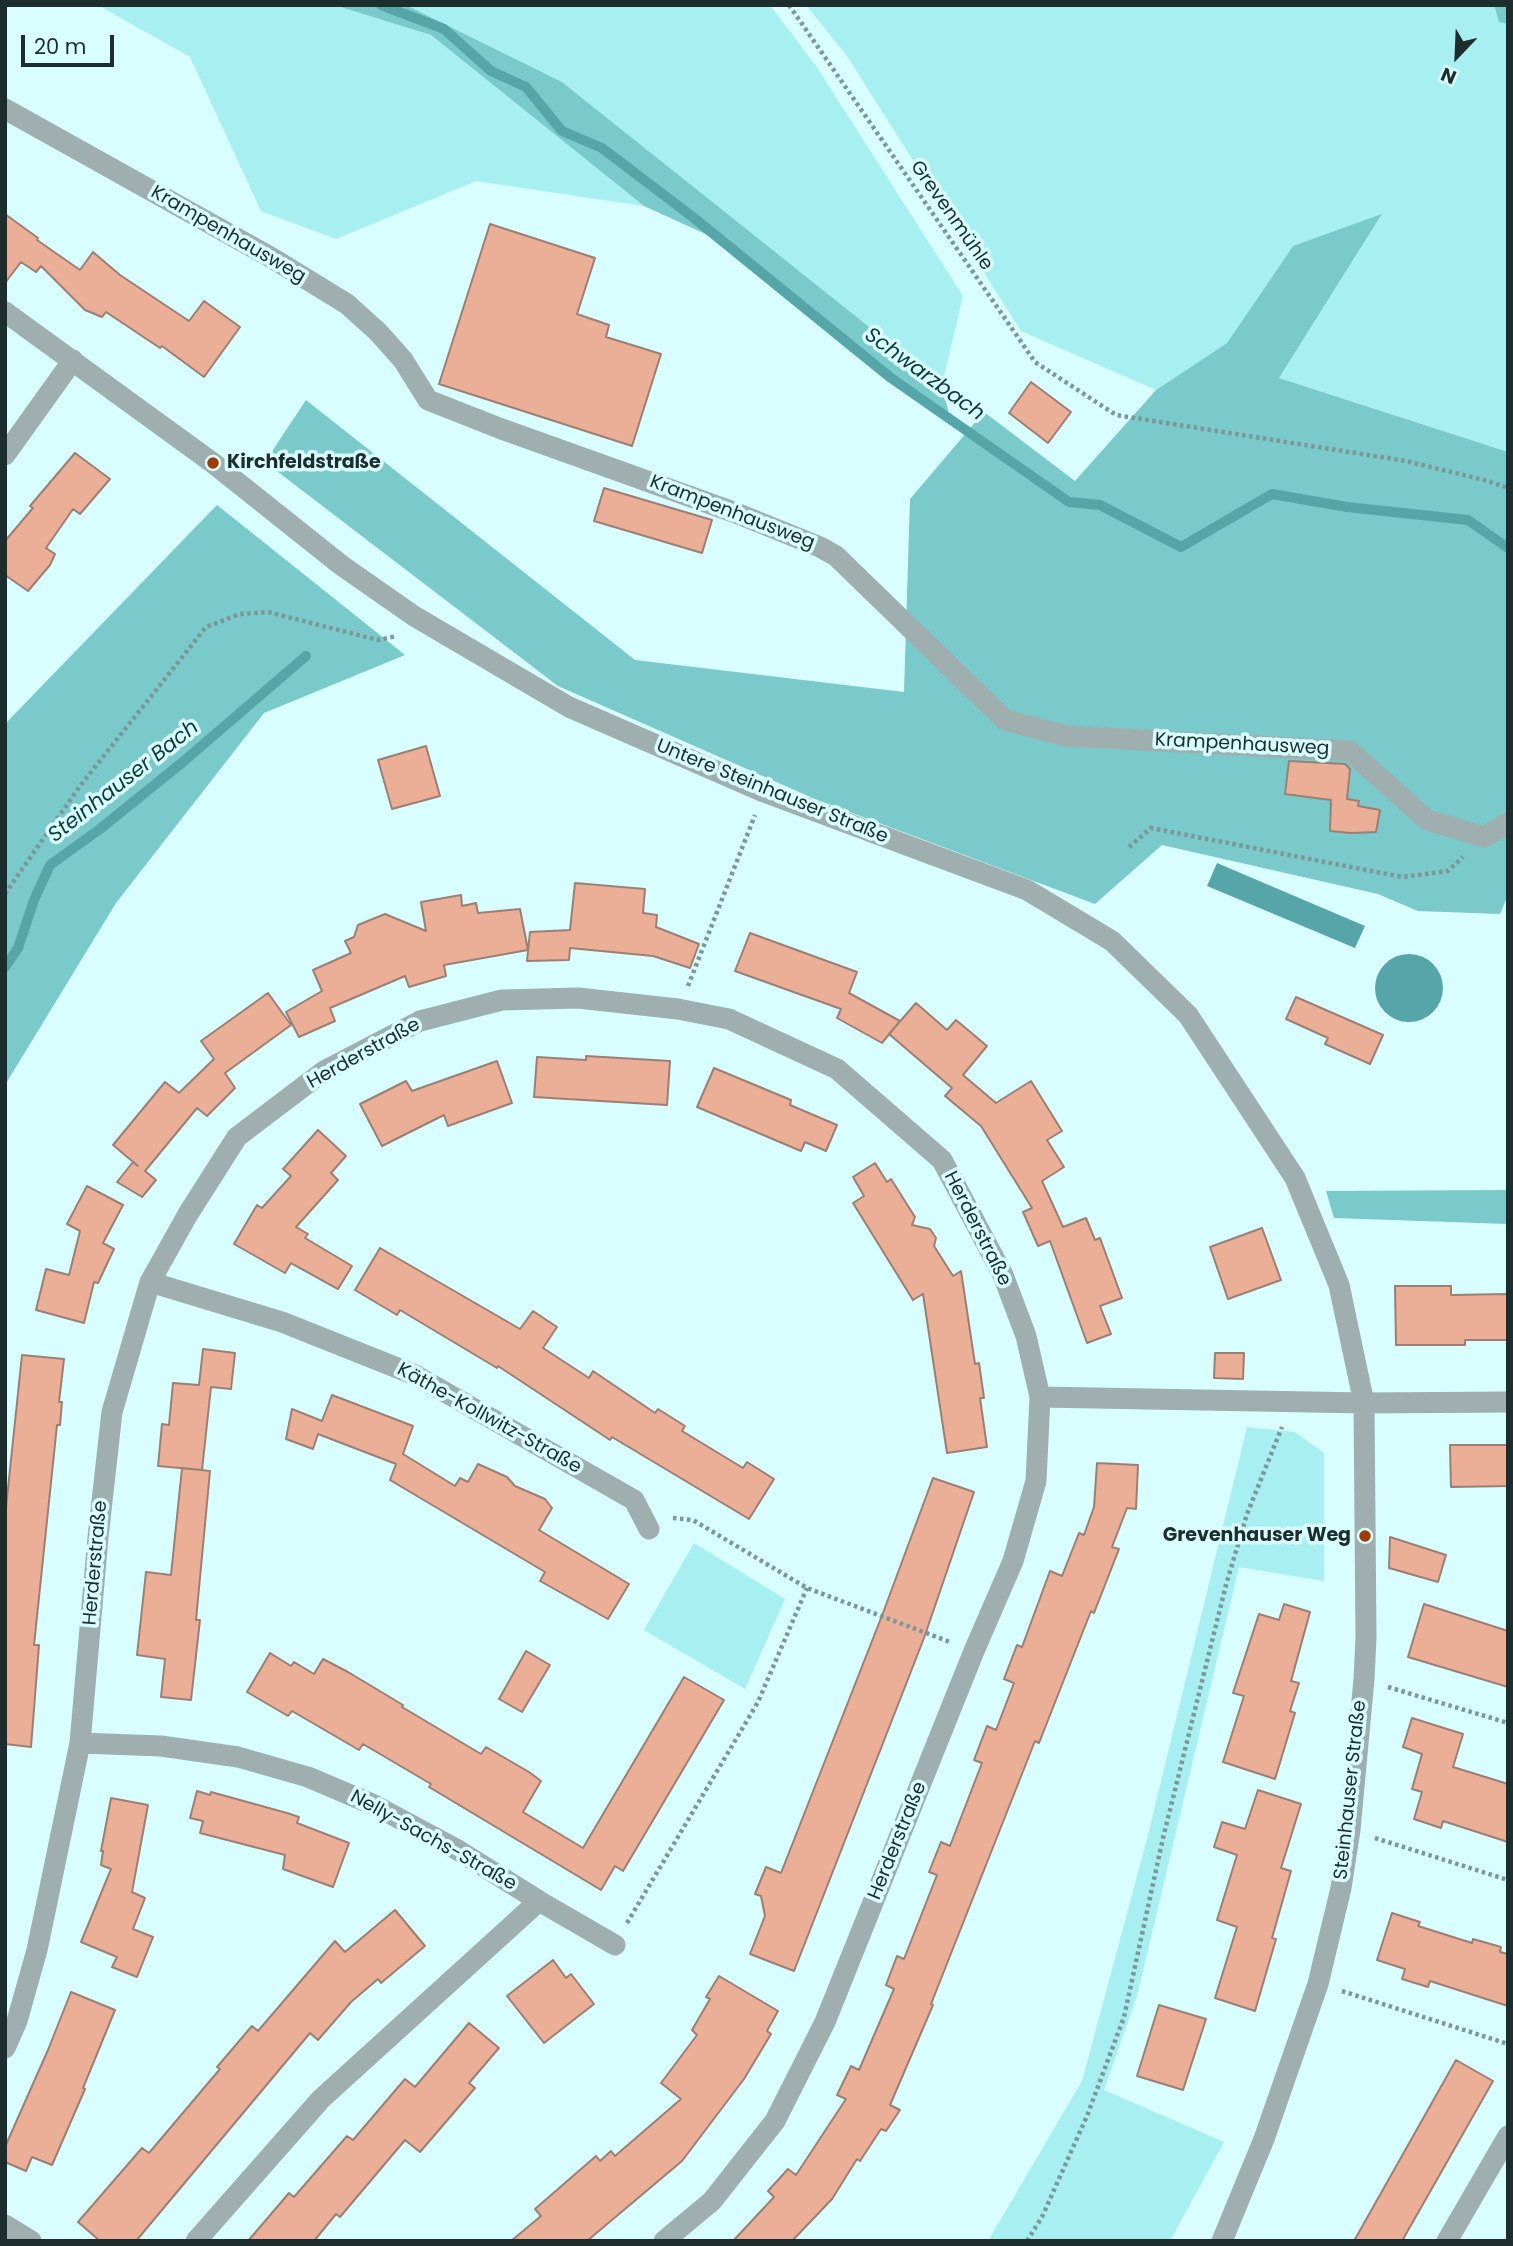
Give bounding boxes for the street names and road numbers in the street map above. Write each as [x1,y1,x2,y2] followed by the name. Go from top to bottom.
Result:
[905,157,997,275] street label: Grevenmühle
[147,181,309,289] street label: Krampenhausweg
[646,471,818,555] street label: Krampenhausweg
[1154,729,1330,761] street label: Krampenhausweg
[653,735,891,849] street label: Untere Steinhauser Straße
[304,1014,424,1094] street label: Herderstraße
[938,1168,1016,1290] street label: Herderstraße
[393,1359,585,1479] street label: Käthe-Kollwitz-Straße
[79,1500,113,1626] street label: Herderstraße
[1330,1699,1372,1881] street label: Steinhauser Straße
[864,1779,932,1903] street label: Herderstraße
[346,1786,520,1896] street label: Nelly-Sachs-Straße

